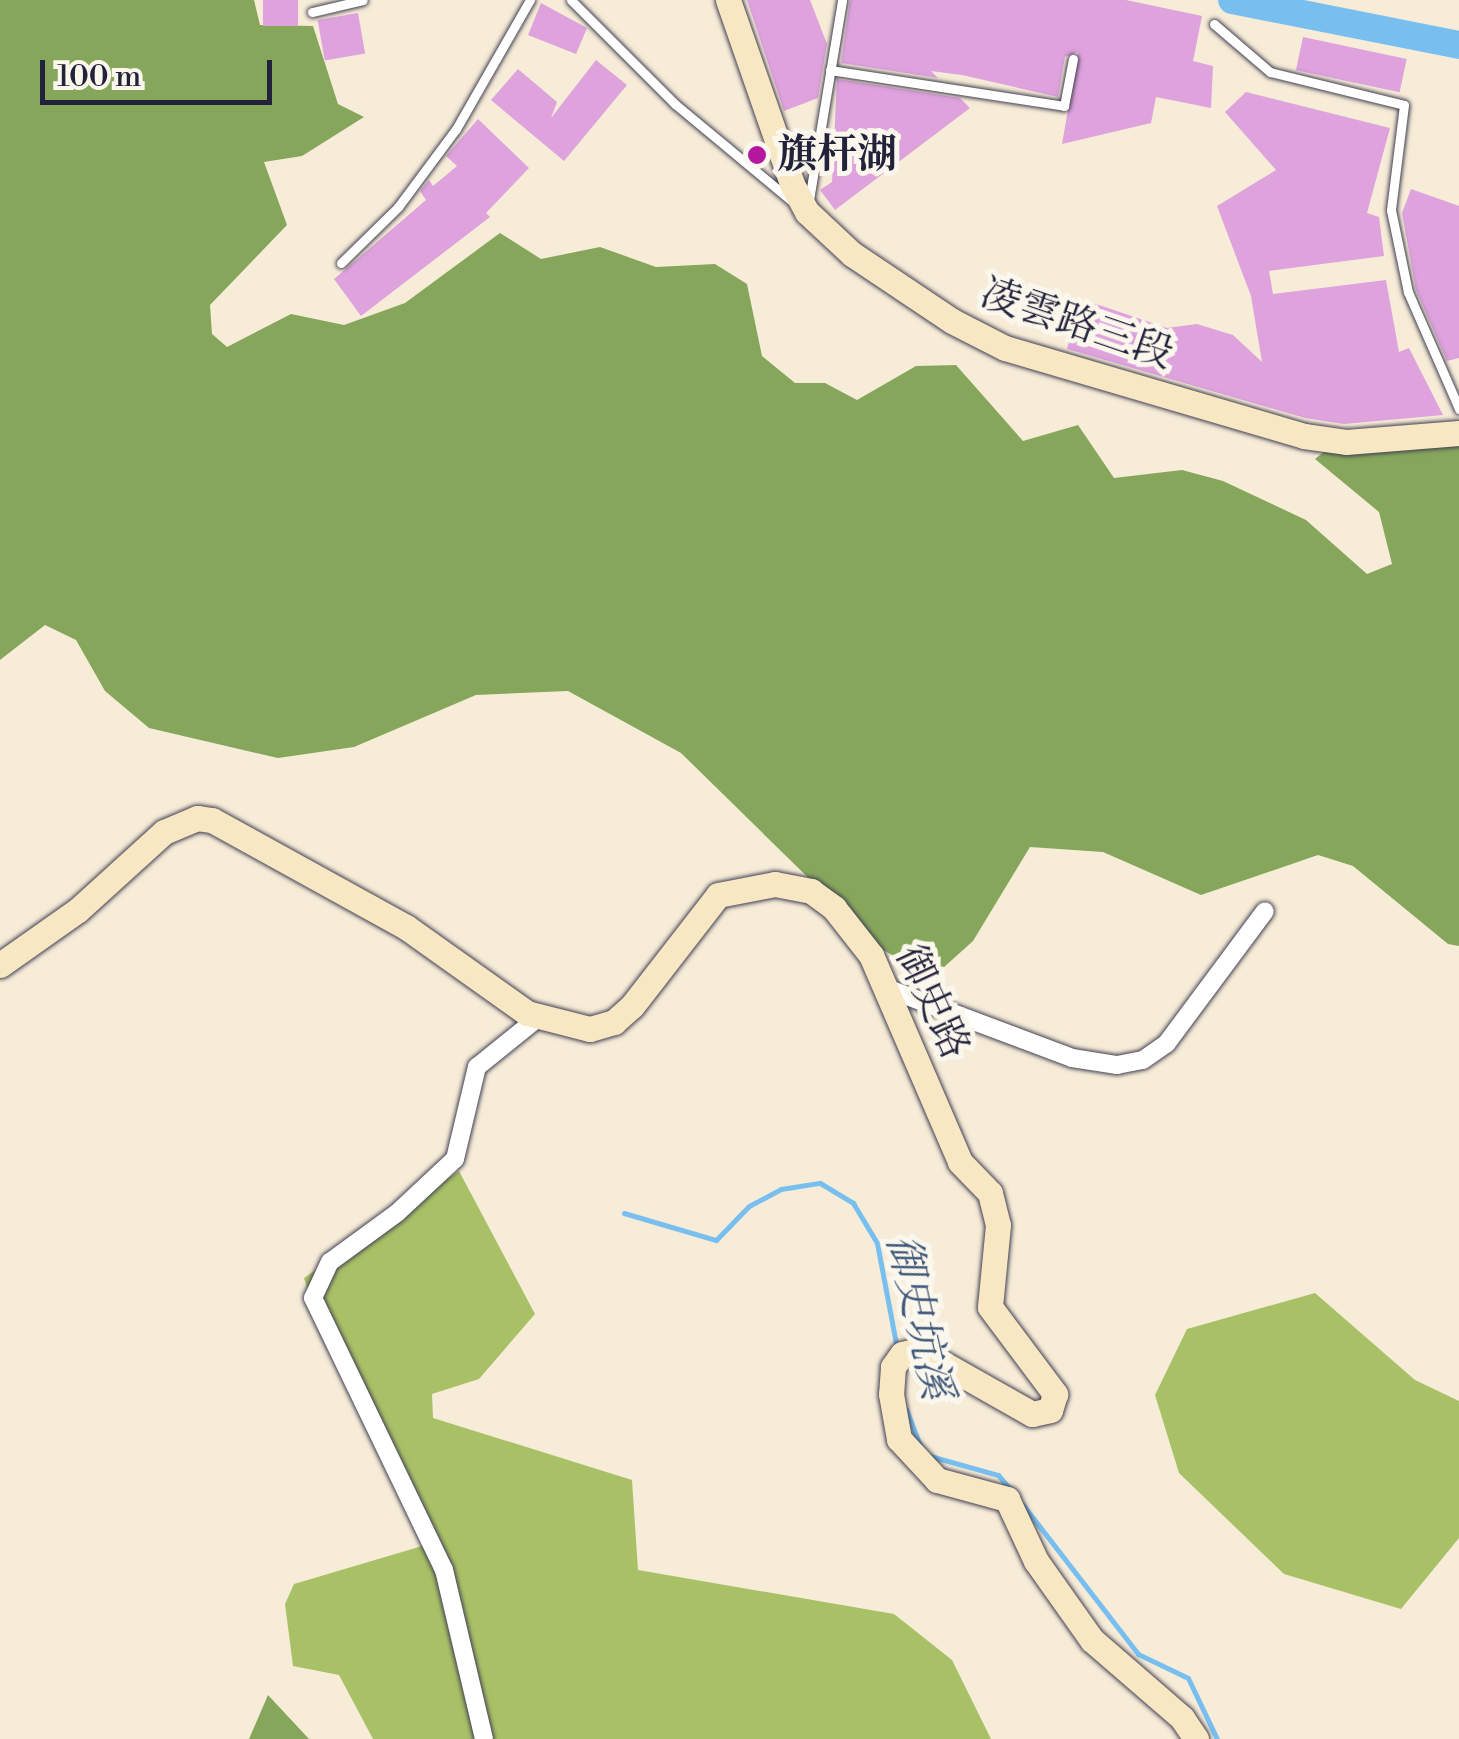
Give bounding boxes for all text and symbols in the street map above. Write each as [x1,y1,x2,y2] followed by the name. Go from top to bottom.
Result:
[45,40,278,102] scale bar
[57,58,141,96] text: 100 m
[777,131,897,179] place label: 旗杆湖
[746,144,768,166] marker: 旗杆湖
[975,269,1179,379] street label: 凌雲路三段
[885,937,979,1067] street label: 御史路
[875,1229,961,1405] water label: 御史坑溪

